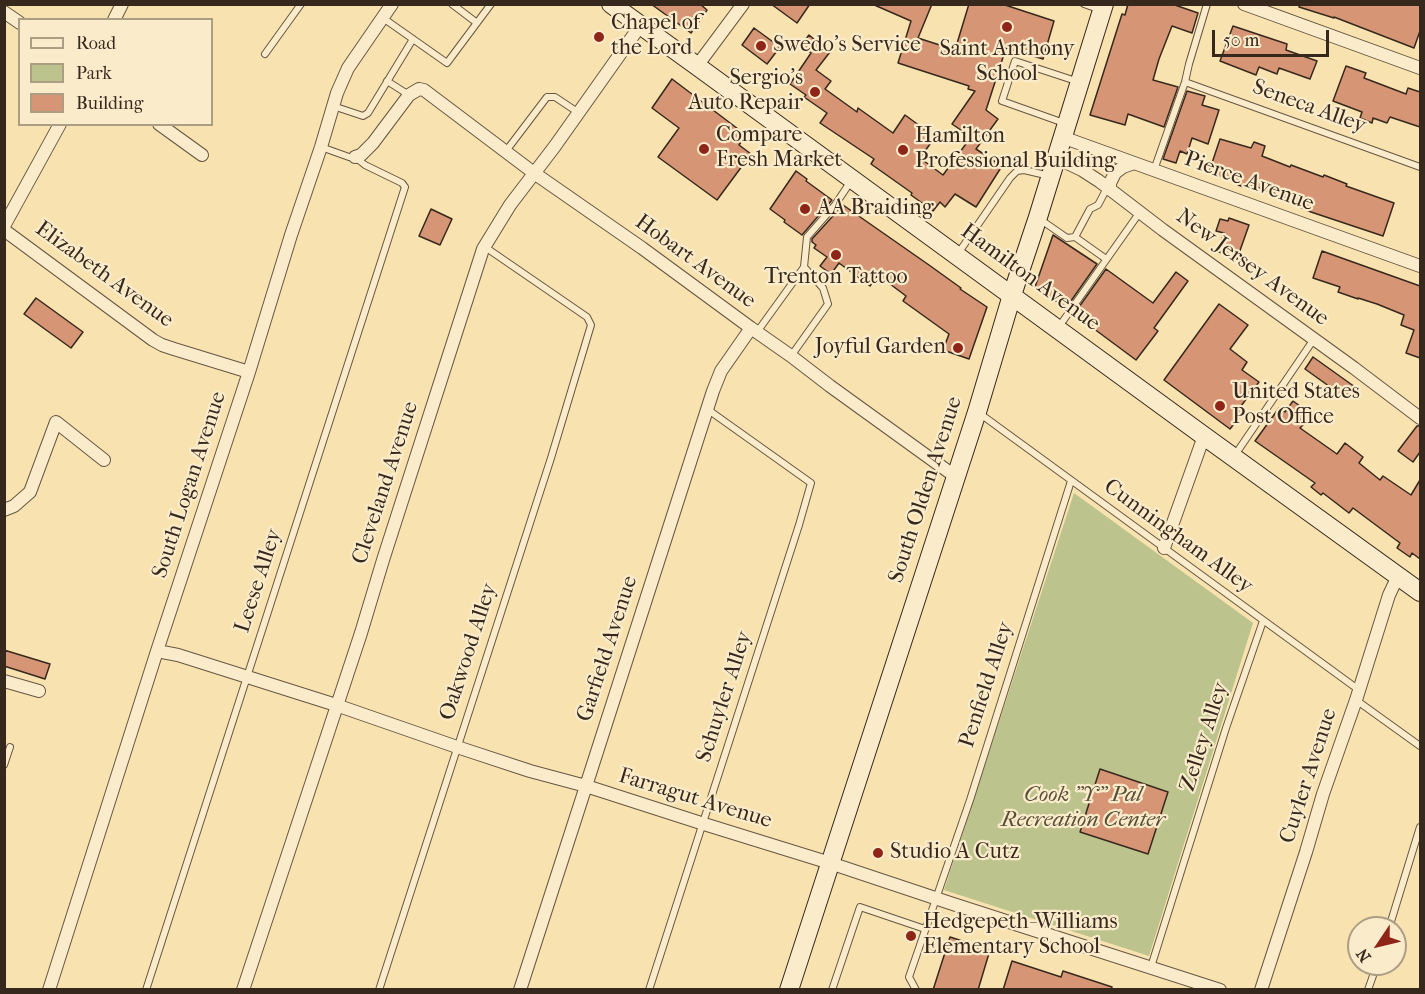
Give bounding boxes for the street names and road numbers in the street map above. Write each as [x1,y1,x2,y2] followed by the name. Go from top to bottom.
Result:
[1249,74,1369,140] street label: Seneca Alley
[1181,146,1317,218] street label: Pierce Avenue
[1171,204,1333,332] street label: New Jersey Avenue
[629,209,761,315] street label: Hobart Avenue
[30,216,178,334] street label: Elizabeth Avenue
[955,219,1105,337] street label: Hamilton Avenue
[147,388,233,582] street label: South Logan Avenue
[883,394,969,586] street label: South Olden Avenue
[347,398,425,568] street label: Cleveland Avenue
[1098,474,1258,600] street label: Cunningham Alley
[230,526,288,636] street label: Leese Alley
[572,573,644,725] street label: Garfield Avenue
[434,580,504,724] street label: Oakwood Alley
[954,619,1020,751] street label: Penfield Alley
[691,628,759,766] street label: Schuyler Alley
[1175,679,1235,795] street label: Zelley Alley
[1275,705,1343,847] street label: Cuyler Avenue
[615,763,775,835] street label: Farragut Avenue

